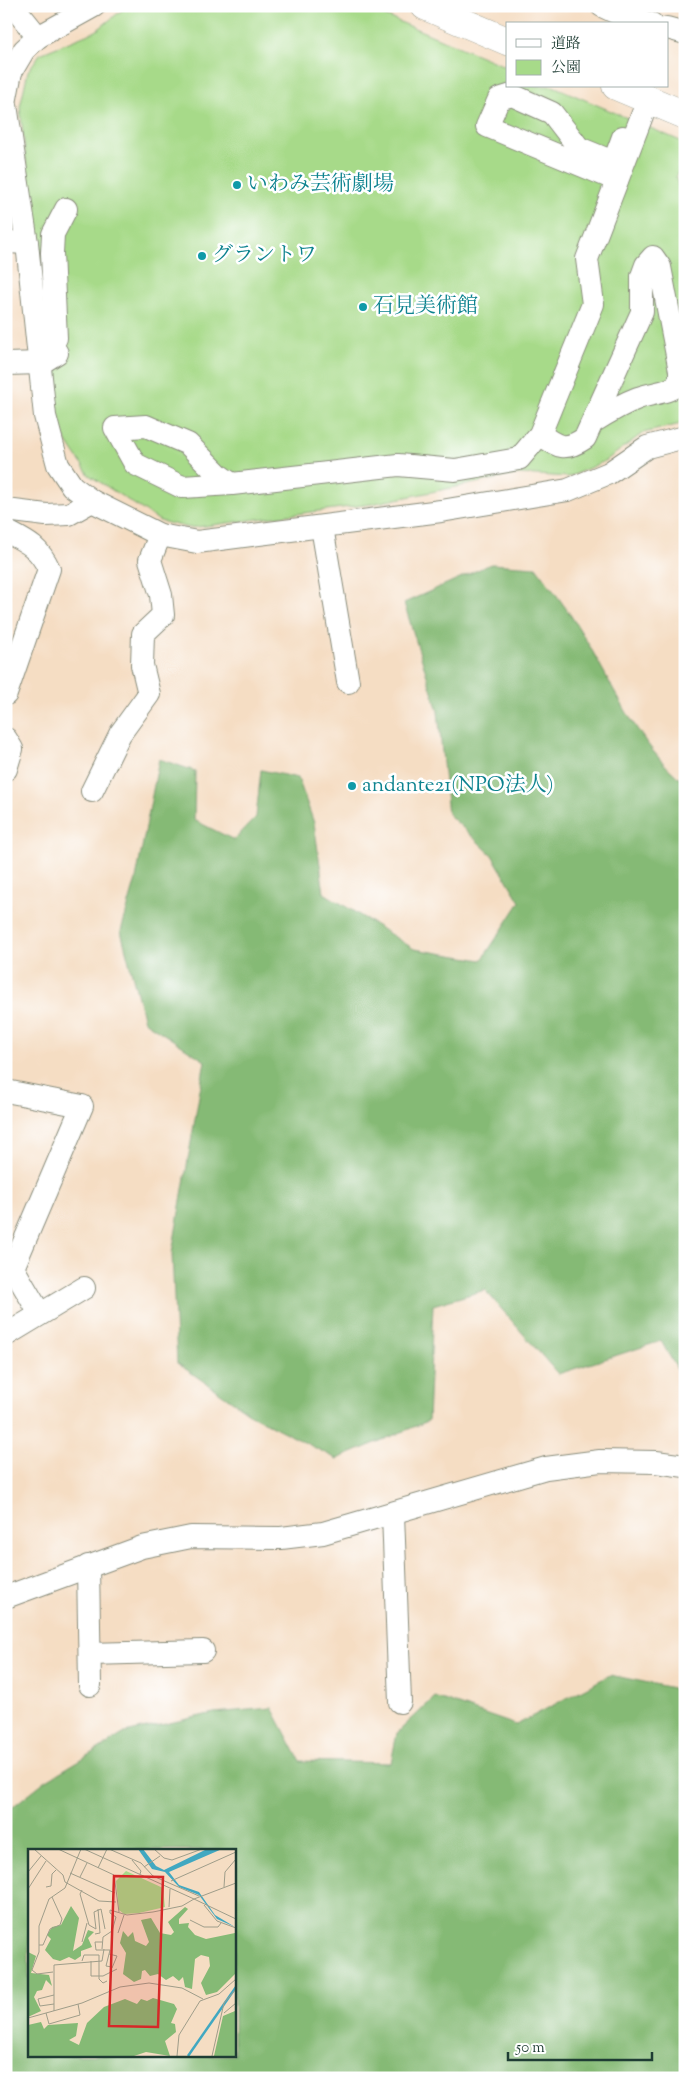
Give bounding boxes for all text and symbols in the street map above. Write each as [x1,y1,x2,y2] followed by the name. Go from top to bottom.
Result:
[506,22,668,88] legend
[551,34,581,55] text: 道路
[551,58,581,79] text: 公園
[247,170,394,200] place label: いわみ芸術劇場
[231,179,243,191] marker: いわみ芸術劇場
[212,241,317,271] place label: グラントワ
[196,250,208,262] marker: グラントワ
[373,292,478,322] place label: 石見美術館
[357,301,369,313] marker: 石見美術館
[362,771,554,801] place label: andante21(NPO法人)
[346,780,358,792] marker: andante21(NPO法人)
[28,1849,235,2056] inset map
[508,2029,652,2061] scale bar
[515,2038,545,2059] text: 50 m

